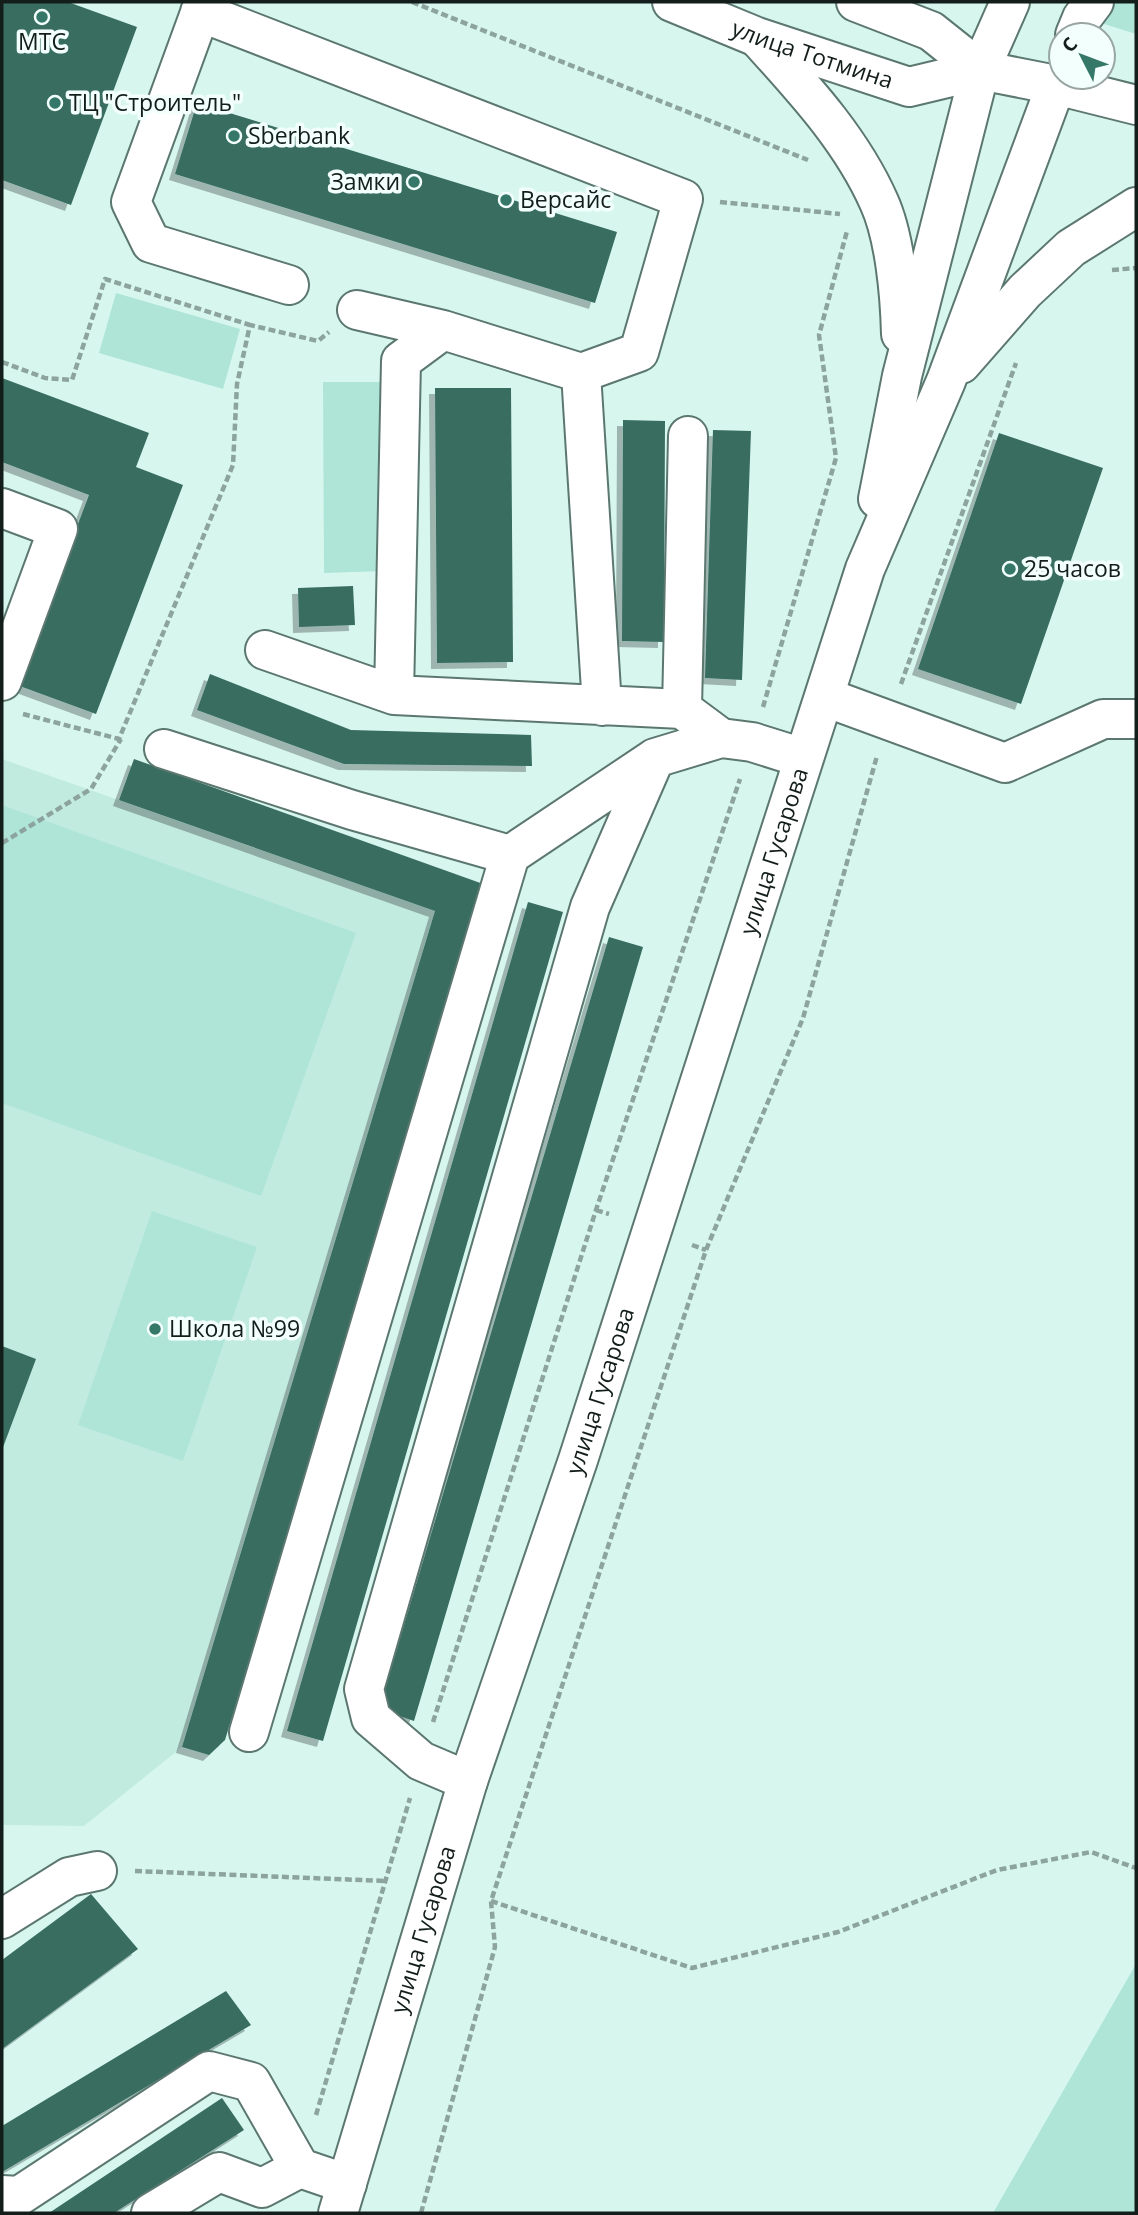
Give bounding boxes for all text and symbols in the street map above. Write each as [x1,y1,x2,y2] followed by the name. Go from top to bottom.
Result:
[34,9,50,25] marker: МТС
[727,11,898,96] street label: улица Тотмина
[1047,21,1117,91] north arrow
[18,25,66,57] place label: МТС
[1056,31,1083,58] text: С
[69,86,241,118] place label: ТЦ "Строитель"
[47,95,63,111] marker: ТЦ "Строитель"
[248,119,350,151] place label: Sberbank
[226,128,242,144] marker: Sberbank
[330,165,400,197] place label: Замки
[406,174,422,190] marker: Замки
[520,183,611,215] place label: Версайс
[498,192,514,208] marker: Версайс
[1024,552,1121,584] place label: 25 часов
[1002,561,1018,577] marker: 25 часов
[731,763,815,939] street label: улица Гусарова
[557,1303,641,1478] street label: улица Гусарова
[169,1312,300,1344] place label: Школа №99
[147,1321,163,1337] marker: Школа №99
[382,1841,463,2017] street label: улица Гусарова

